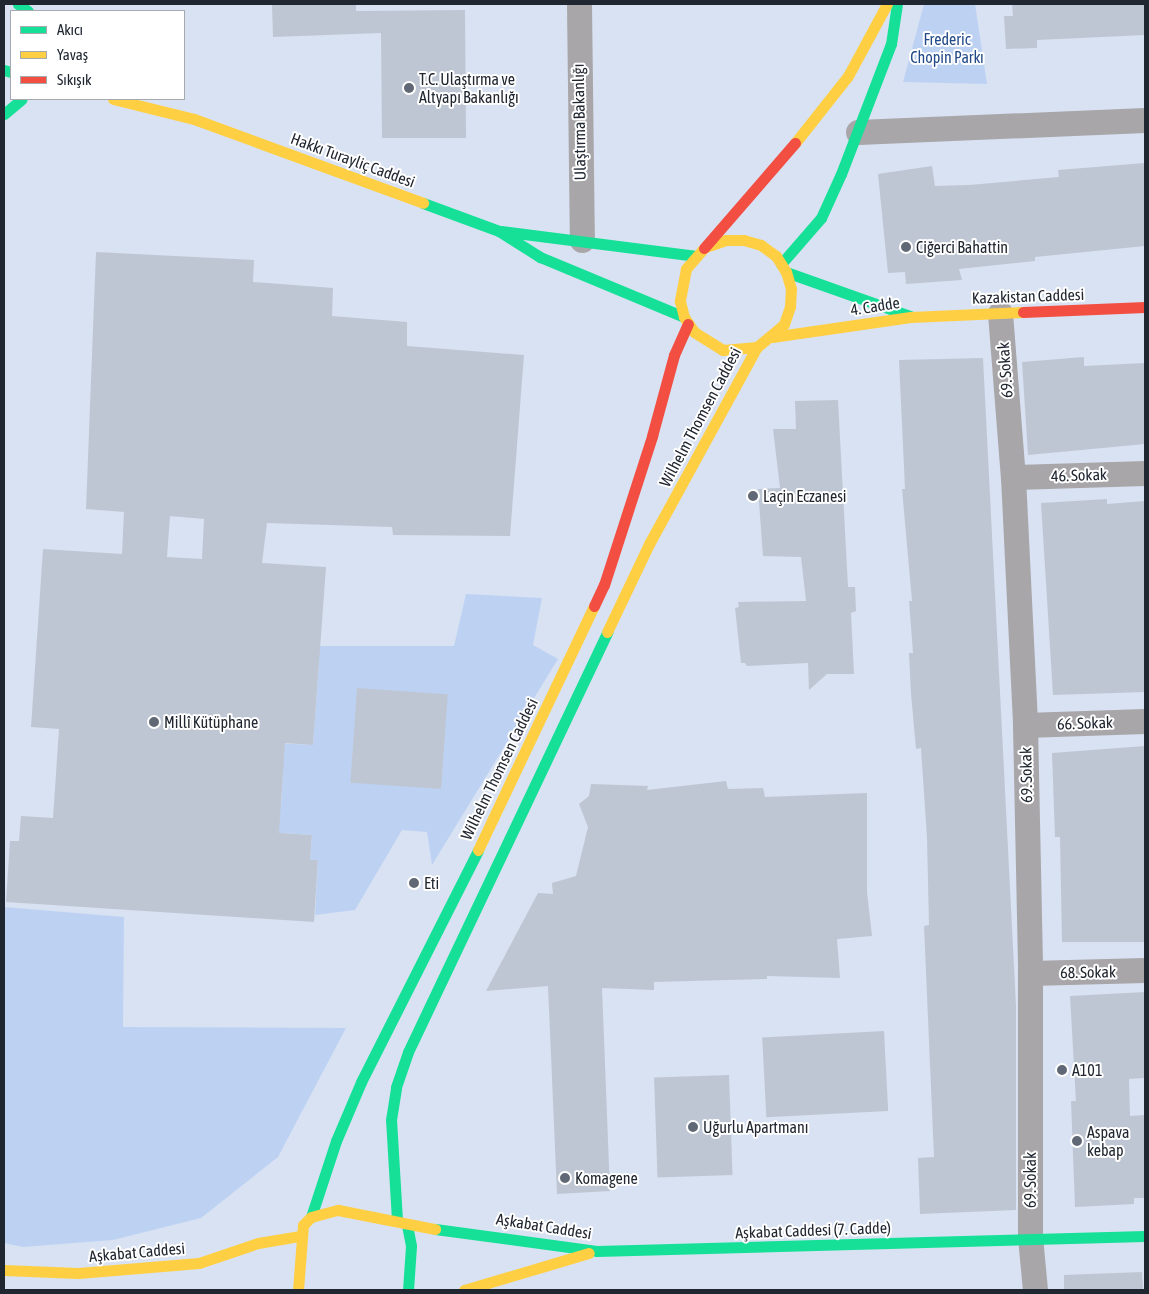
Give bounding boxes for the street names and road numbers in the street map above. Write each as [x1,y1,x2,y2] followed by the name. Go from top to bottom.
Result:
[568,64,590,180] street label: Ulaştırma Bakanlığı
[288,129,418,191] street label: Hakkı Turayliç Caddesi
[971,284,1085,308] street label: Kazakistan Caddesi
[849,293,901,319] street label: 4. Cadde
[993,341,1017,399] street label: 69. Sokak
[655,344,745,490] street label: Wilhelm Thomsen Caddesi
[1051,464,1107,486] street label: 46. Sokak
[456,695,542,843] street label: Wilhelm Thomsen Caddesi
[1057,712,1113,734] street label: 66. Sokak
[1016,747,1036,803] street label: 69. Sokak
[1060,962,1116,982] street label: 68. Sokak
[1020,1152,1040,1208] street label: 69. Sokak
[495,1209,593,1243] street label: Aşkabat Caddesi
[735,1218,891,1242] street label: Aşkabat Caddesi (7. Cadde)
[88,1238,186,1266] street label: Aşkabat Caddesi

